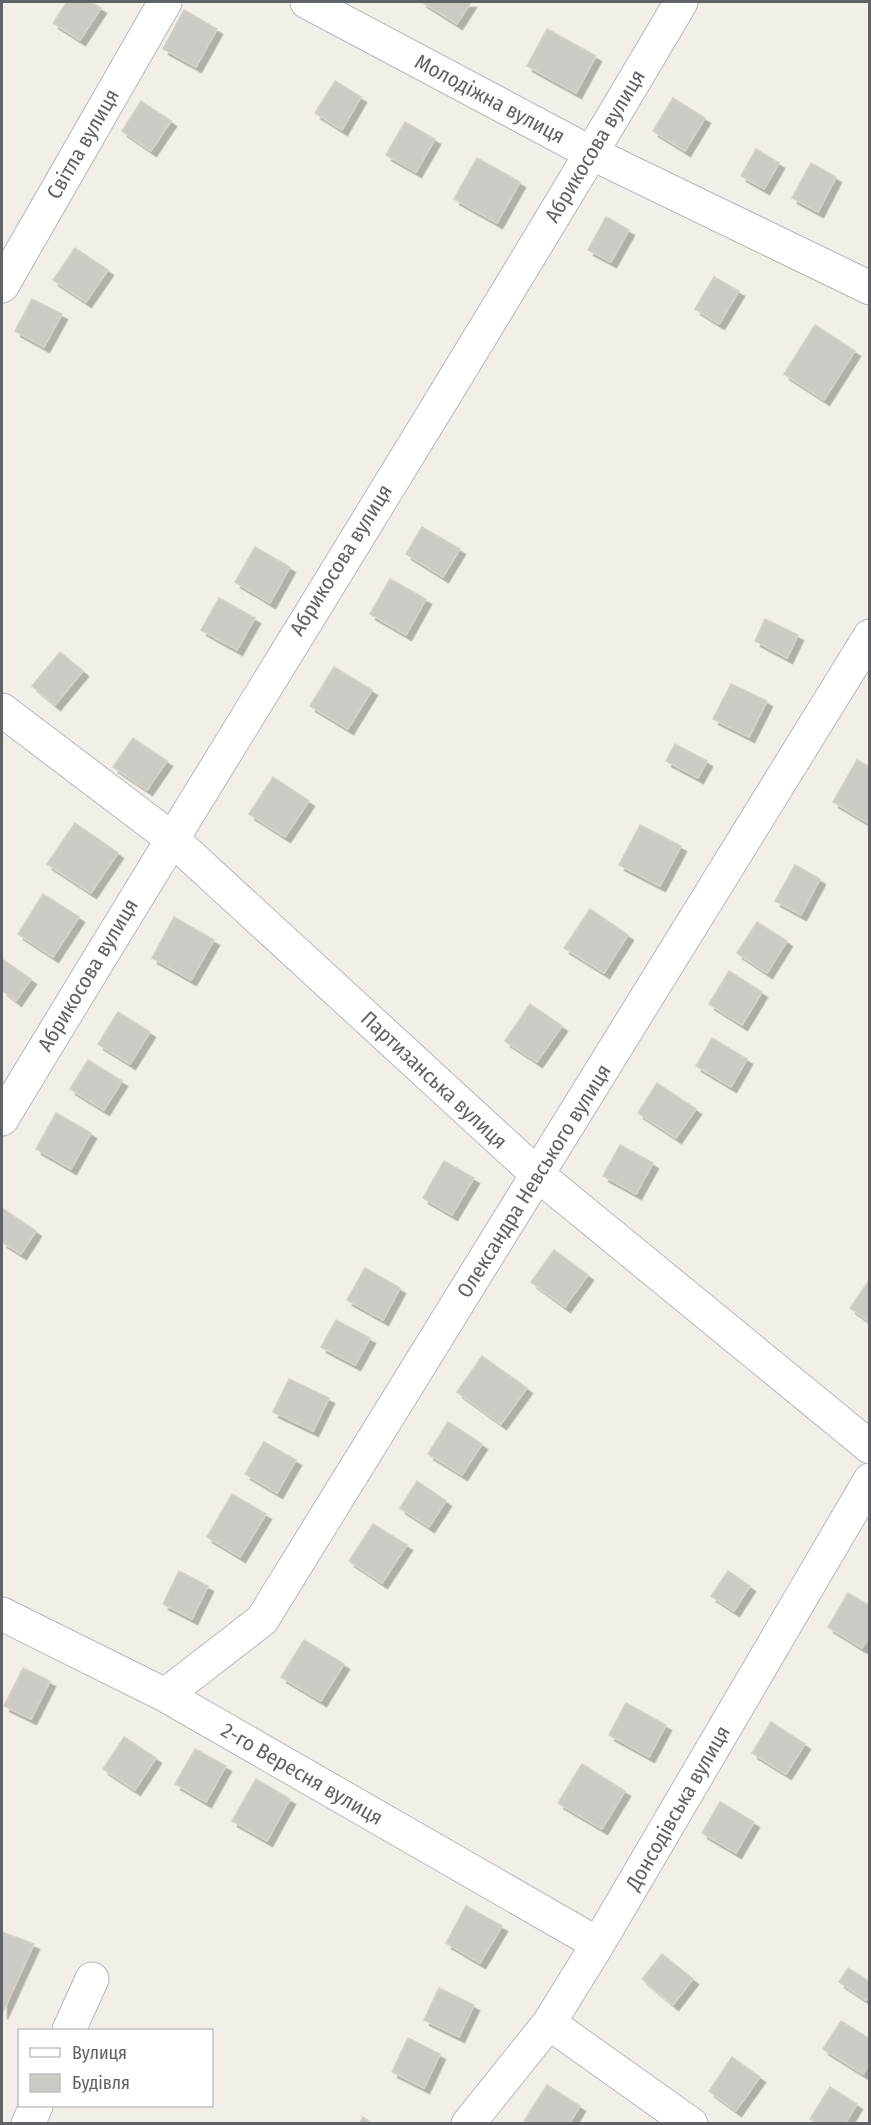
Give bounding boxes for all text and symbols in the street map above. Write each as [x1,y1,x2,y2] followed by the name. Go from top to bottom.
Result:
[411,49,569,149] street label: Молодіжна вулиця
[539,65,651,227] street label: Абрикосова вулиця
[41,84,125,204] street label: Світла вулиця
[284,480,398,640] street label: Абрикосова вулиця
[32,894,144,1056] street label: Абрикосова вулиця
[355,1006,513,1154] street label: Партизанська вулиця
[451,1059,617,1303] street label: Олександра Невського вулиця
[216,1717,388,1831] street label: 2-го Вересня вулиця
[620,1721,736,1896] street label: Донсодівська вулиця
[18,2029,213,2107] legend
[72,2042,127,2064] text: Вулиця
[72,2072,130,2094] text: Будівля

